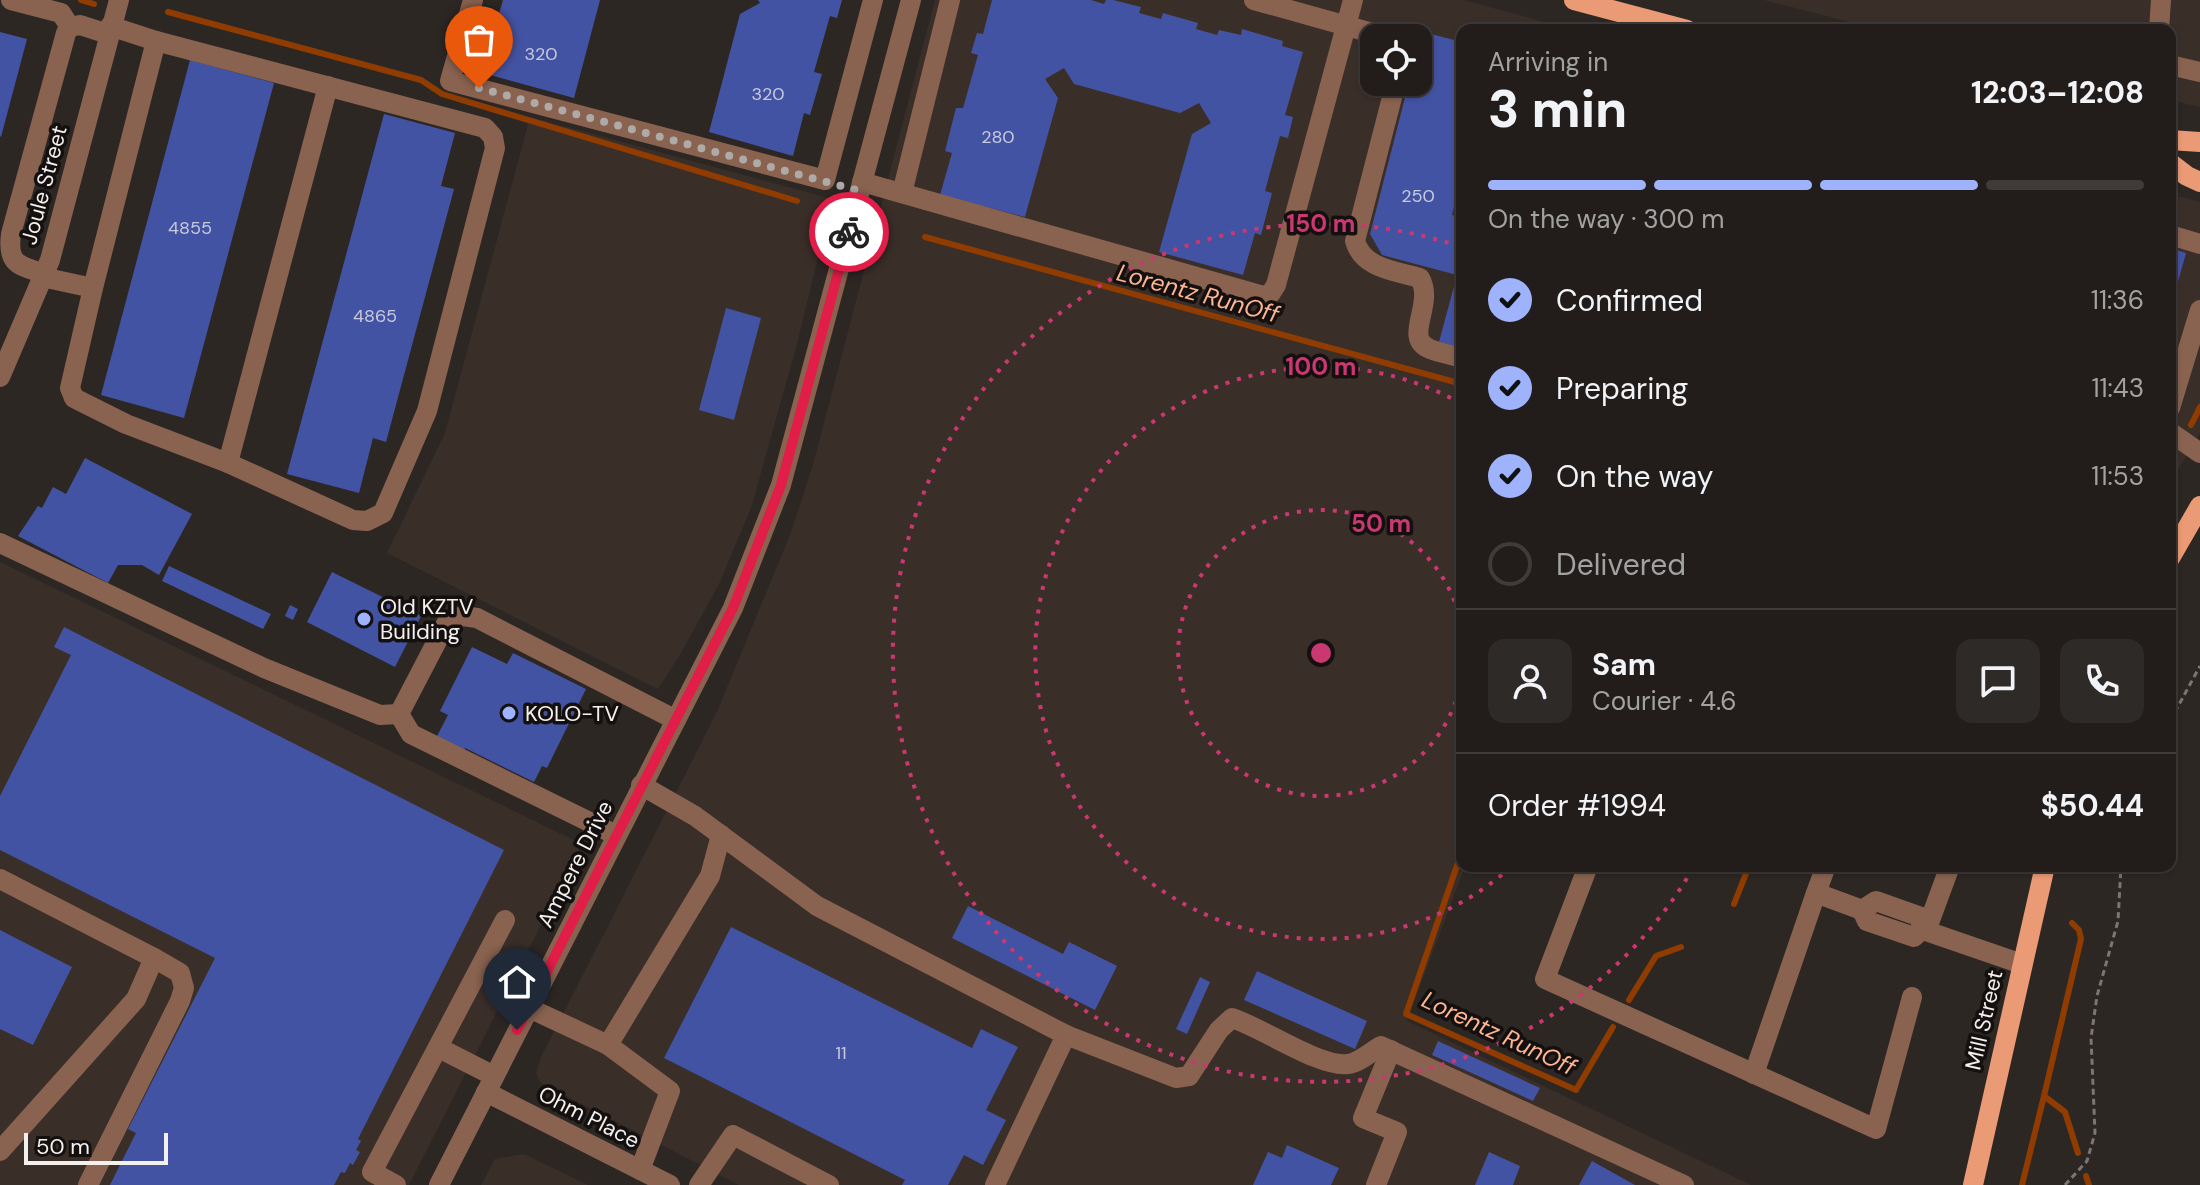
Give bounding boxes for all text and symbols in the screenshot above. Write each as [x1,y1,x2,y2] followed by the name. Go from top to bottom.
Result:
[445,6,513,88] pin
[457,18,501,62] icon: bag
[1360,24,1432,96] map controls
[1360,24,1432,96] button: locate
[524,42,558,66] house number: 320
[1488,45,1608,79] text: Arriving in
[1971,73,2144,112] text: 12:03–12:08
[1488,75,1627,143] text: 3 min
[751,82,785,106] house number: 320
[14,122,74,248] street label: Joule Street
[981,125,1015,149] house number: 280
[1401,184,1435,208] house number: 250
[809,192,889,272] courier
[1488,202,1724,236] text: On the way · 300 m
[1287,208,1355,239] text: 150 m
[827,210,871,254] icon: bike
[168,216,212,240] house number: 4855
[1114,256,1284,330] water label: Lorentz RunOff
[1488,278,1532,322] icon: check
[1556,281,1703,320] text: Confirmed
[2091,283,2144,317] text: 11:36
[353,304,397,328] house number: 4865
[1286,351,1356,382] text: 100 m
[1488,366,1532,410] icon: check
[1556,369,1688,408] text: Preparing
[2091,371,2144,405] text: 11:43
[1488,454,1532,498] icon: check
[1556,457,1713,496] text: On the way
[2091,459,2144,493] text: 11:53
[1351,508,1411,539] text: 50 m
[1556,545,1686,584] text: Delivered
[380,592,474,646] place label: Old KZTV Building
[355,610,373,628] marker: Old KZTV Building
[1307,639,1335,667] centre of rings
[1488,639,1572,723] button: person
[1956,639,2040,723] button: chat
[2060,639,2144,723] button: phone
[1592,645,1656,684] text: Sam
[1592,684,1737,718] text: Courier · 4.6
[525,699,619,728] place label: KOLO-TV
[500,704,518,722] marker: KOLO-TV
[1488,786,1666,825] text: Order #1994
[2041,786,2144,825] text: $50.44
[531,796,619,932] street label: Ampere Drive
[483,948,551,1030] pin
[495,960,539,1004] icon: home
[1958,967,2010,1073] street label: Mill Street
[1417,984,1583,1083] water label: Lorentz RunOff
[835,1041,847,1065] house number: 11
[533,1079,645,1155] street label: Ohm Place
[24,1129,168,1165] scale bar
[36,1132,90,1161] text: 50 m

